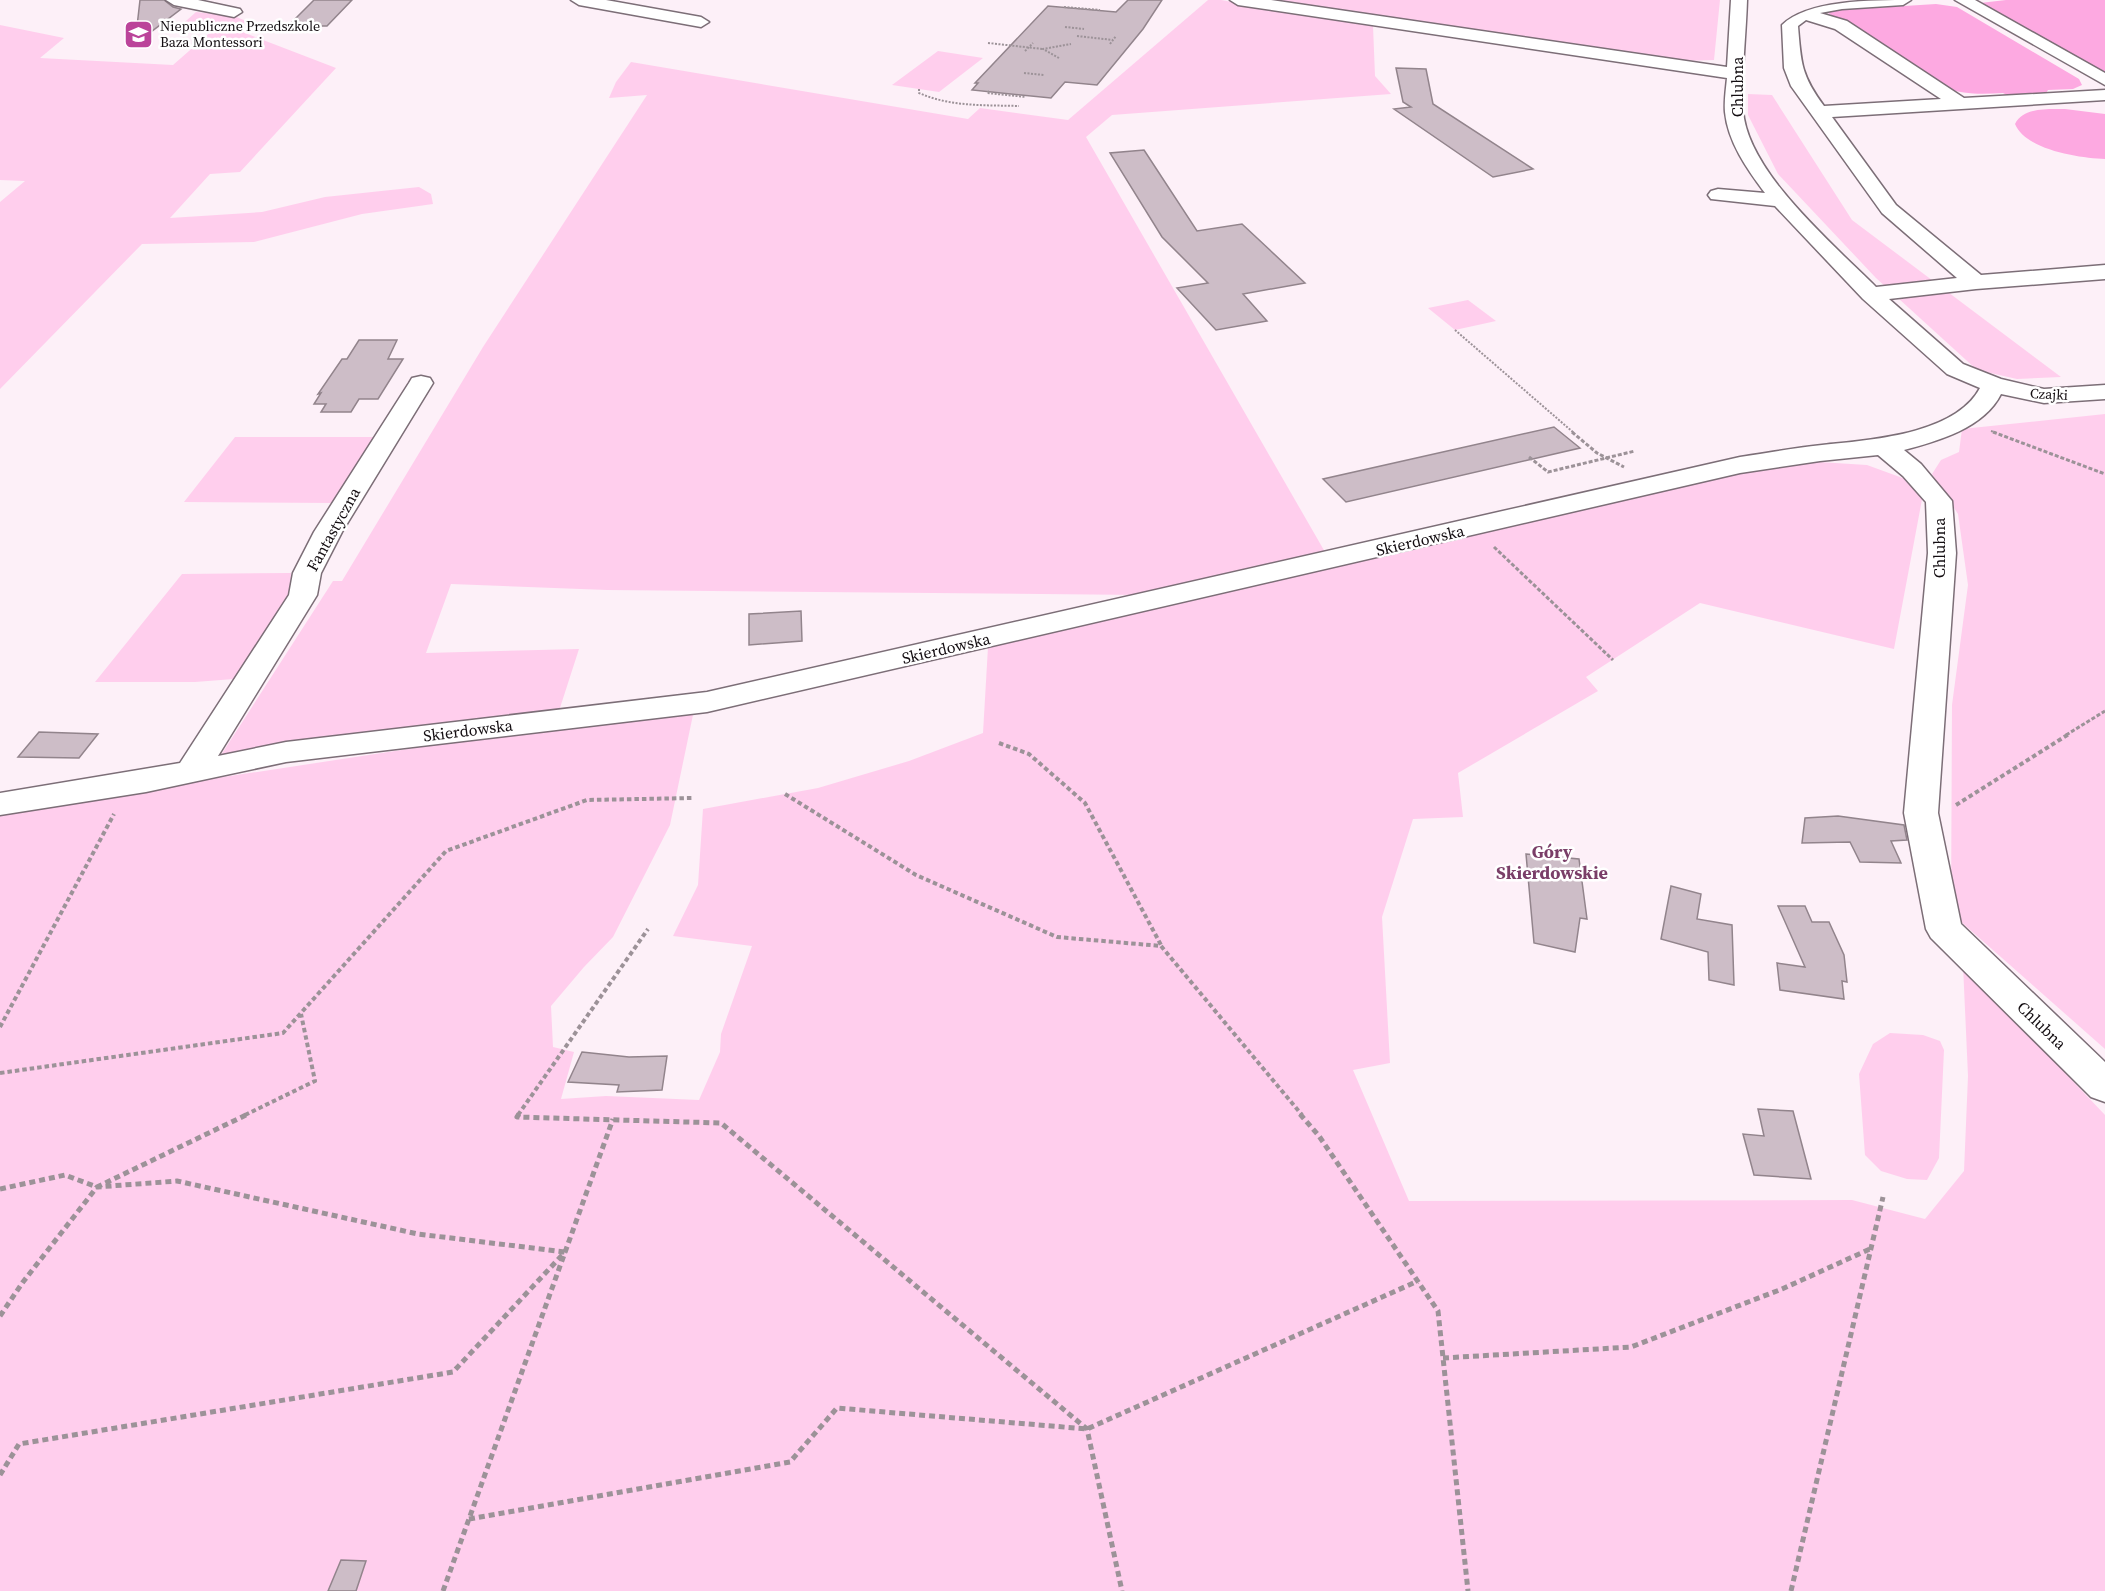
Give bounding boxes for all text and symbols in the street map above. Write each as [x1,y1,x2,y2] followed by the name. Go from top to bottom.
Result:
[160,16,320,52] place label: Niepubliczne Przedszkole Baza Montessori
[123,18,155,50] school or university icon: Niepubliczne Przedszkole Baza Montessori
[1726,56,1748,117] street label: Chlubna
[2029,383,2069,405] street label: Czajki
[301,482,365,575] street label: Fantastyczna
[1928,517,1950,578] street label: Chlubna
[1374,519,1467,561] street label: Skierdowska
[900,627,993,669] street label: Skierdowska
[422,713,515,746] street label: Skierdowska
[1496,839,1608,885] district label: Góry Skierdowskie
[2013,996,2072,1055] street label: Chlubna

